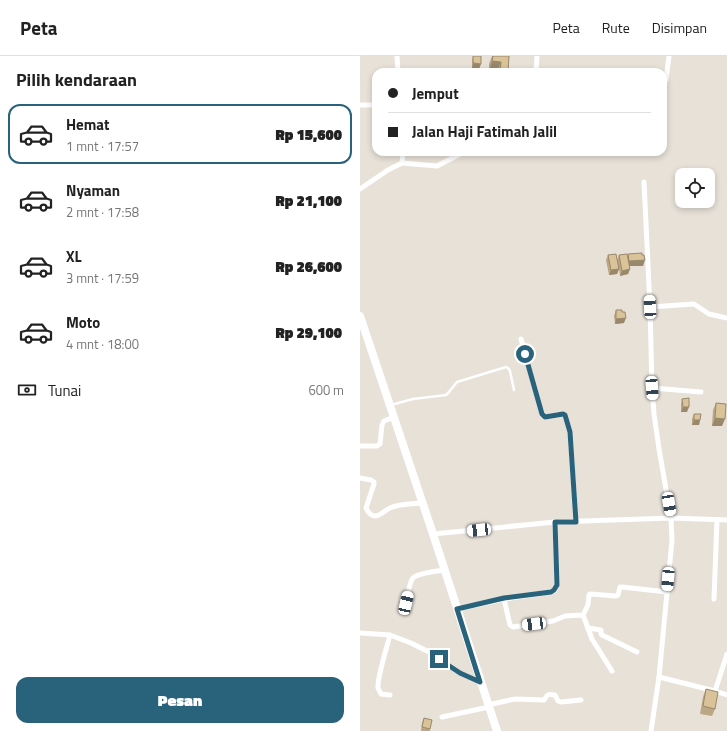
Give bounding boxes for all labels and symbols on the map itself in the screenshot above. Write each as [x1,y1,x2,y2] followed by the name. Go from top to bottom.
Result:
[643,295,657,319] car
[516,345,534,363] route start
[645,376,659,400] car
[661,491,677,517] car
[466,523,492,537] car
[661,567,675,591] car
[397,590,415,616] car
[521,617,547,631] car
[430,650,448,668] route end

